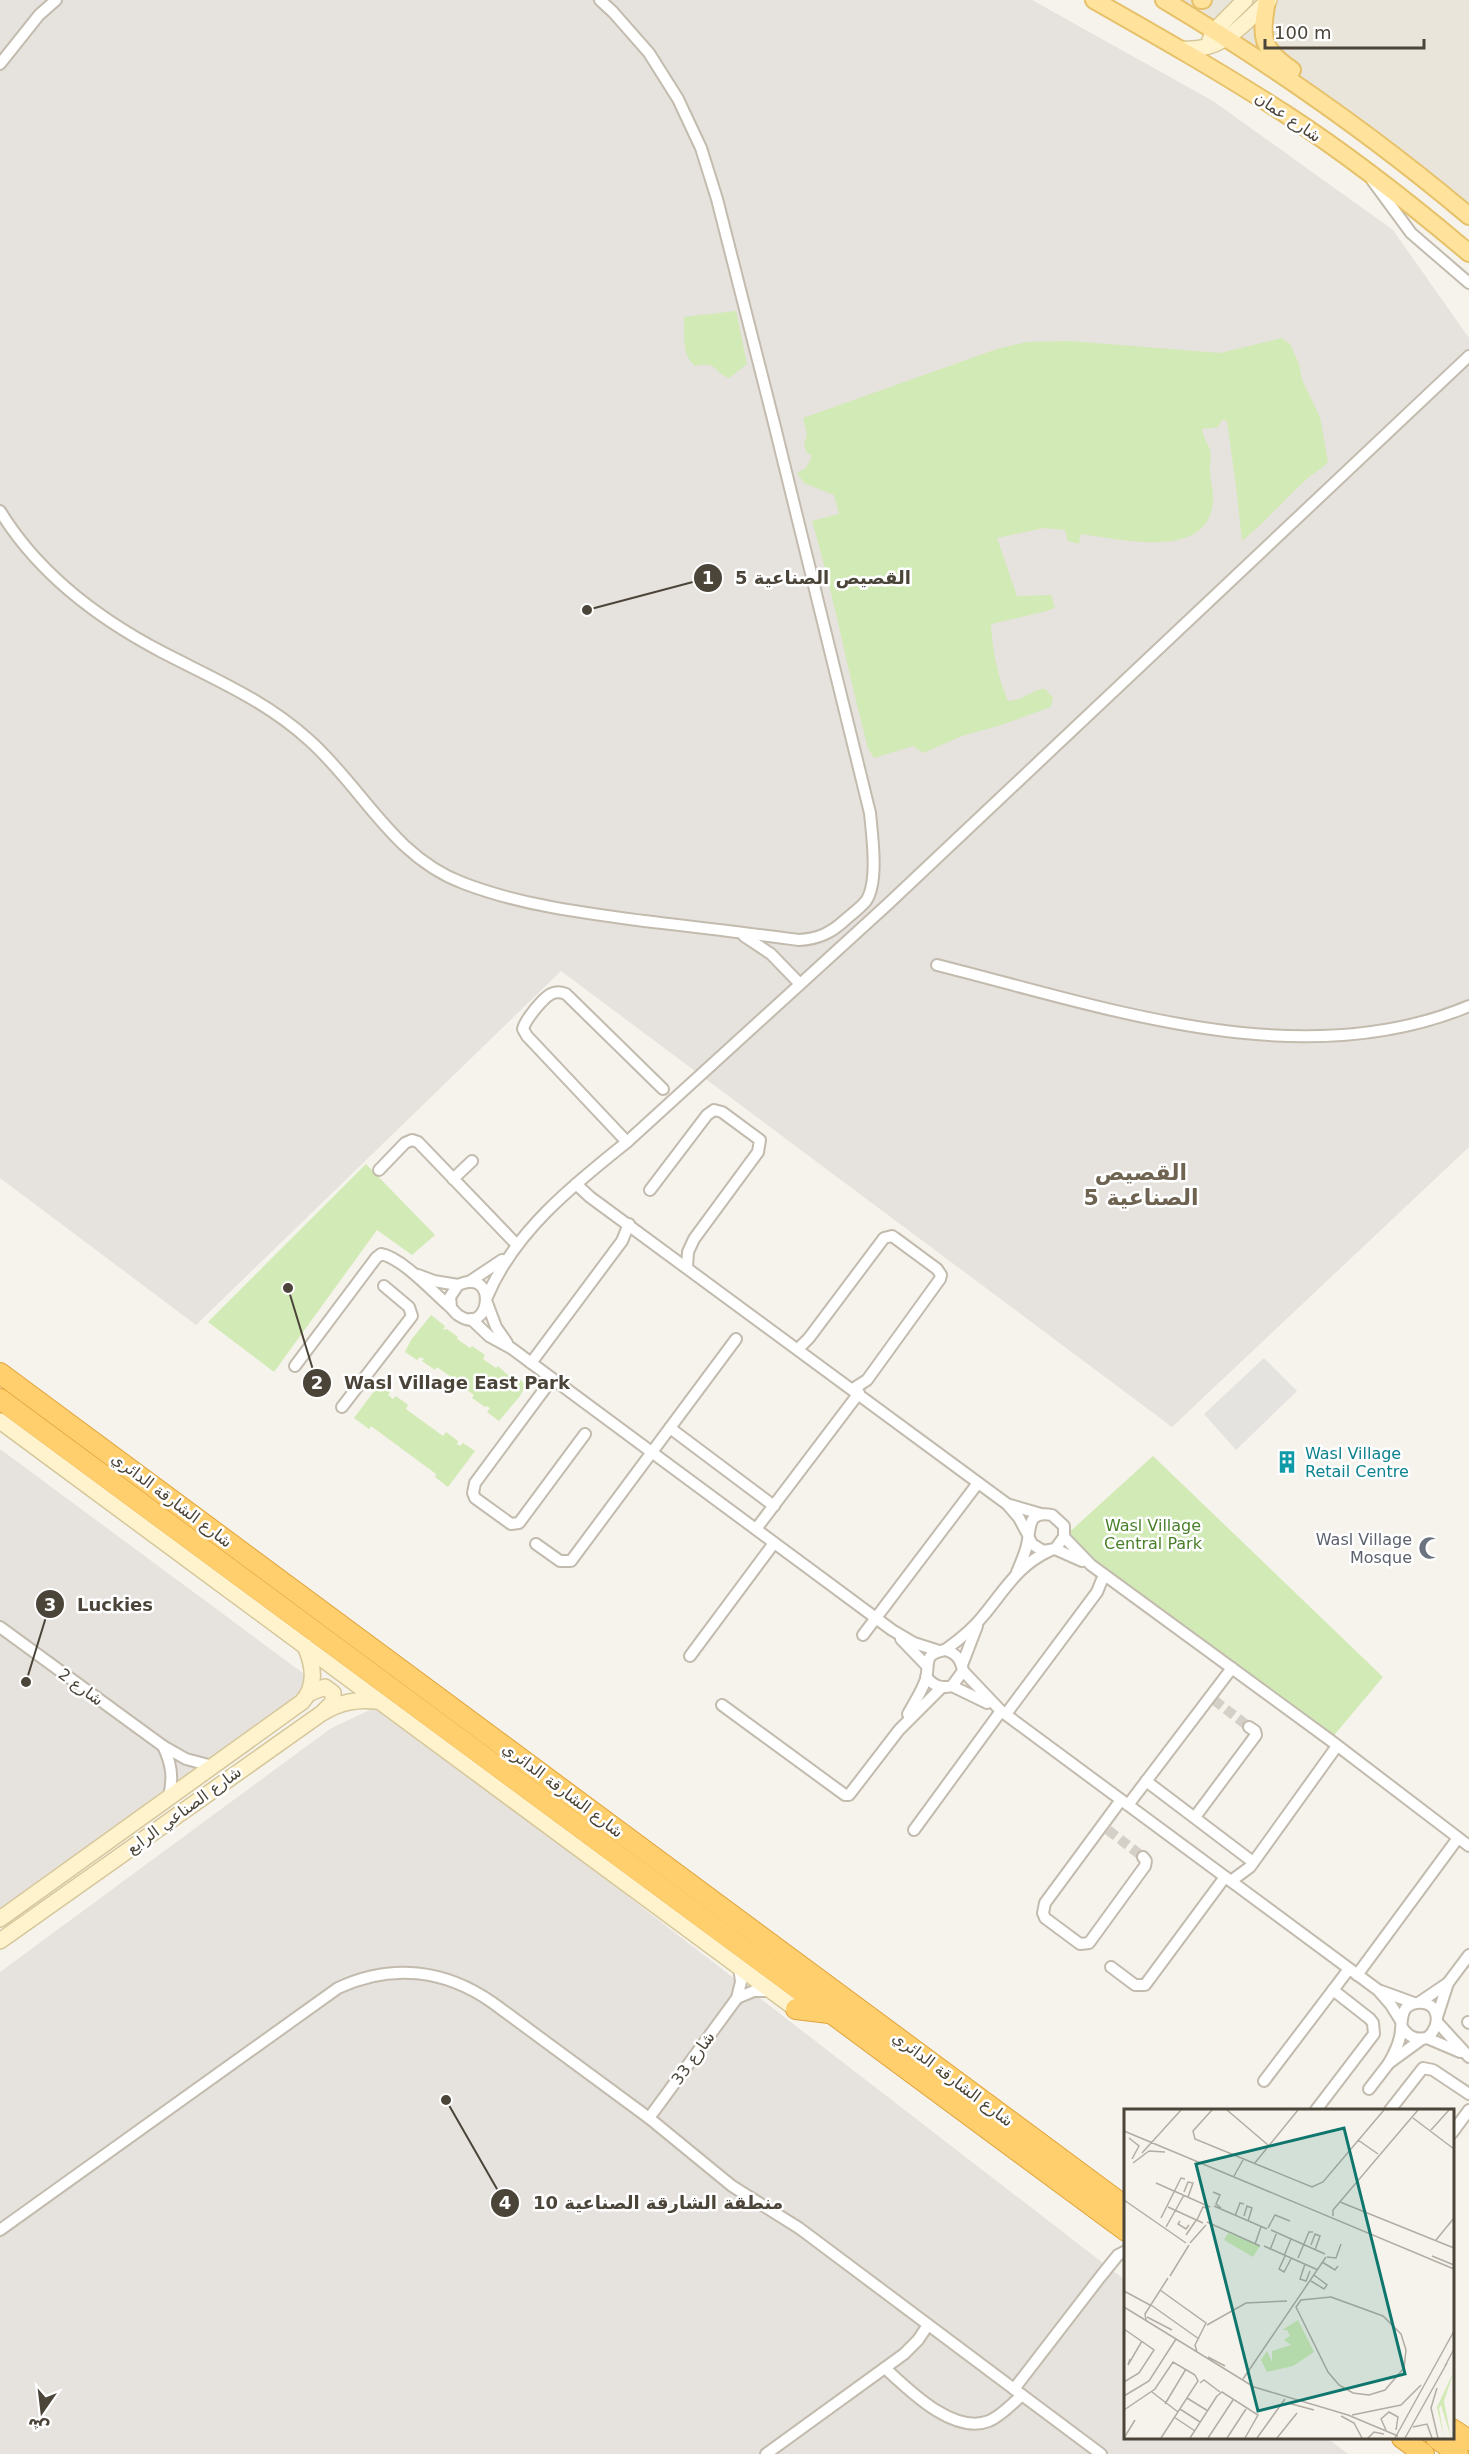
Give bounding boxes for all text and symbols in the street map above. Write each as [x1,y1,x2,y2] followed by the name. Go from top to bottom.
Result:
[1265,12,1424,50] scale bar
[1274,22,1332,43] text: 100 m
[1251,88,1325,147] street label: شارع عمان
[693,560,923,596] callout: القصيص الصناعية 5
[702,567,714,588] text: 1
[735,567,911,589] text: القصيص الصناعية 5
[1083,1160,1199,1210] district label: القصيص الصناعية 5
[302,1365,581,1401] callout: Wasl Village East Park
[311,1372,323,1393] text: 2
[344,1372,571,1393] text: Wasl Village East Park
[1305,1444,1409,1481] place label: Wasl Village Retail Centre
[107,1448,236,1552] street label: شارع الشارقة الدائري
[1274,1449,1300,1475] building icon: Wasl Village Retail Centre
[1104,1516,1203,1553] park label: Wasl Village Central Park
[1316,1530,1412,1567] place label: Wasl Village Mosque
[1417,1535,1443,1561] mosque icon: Wasl Village Mosque
[35,1586,165,1622] callout: Luckies
[44,1594,56,1615] text: 3
[77,1594,153,1615] text: Luckies
[54,1664,107,1710] street label: شارع 2
[498,1738,627,1842] street label: شارع الشارقة الدائري
[123,1762,246,1859] street label: شارع الصناعي الرابع
[888,2027,1017,2131] street label: شارع الشارقة الدائري
[667,2028,719,2089] street label: شارع 33
[1124,2109,1454,2439] inset map
[490,2185,795,2221] callout: منطقة الشارقة الصناعية 10
[499,2192,511,2213] text: 4
[533,2192,783,2213] text: منطقة الشارقة الصناعية 10
[12,2382,72,2442] north arrow
[25,2414,52,2438] text: ش

